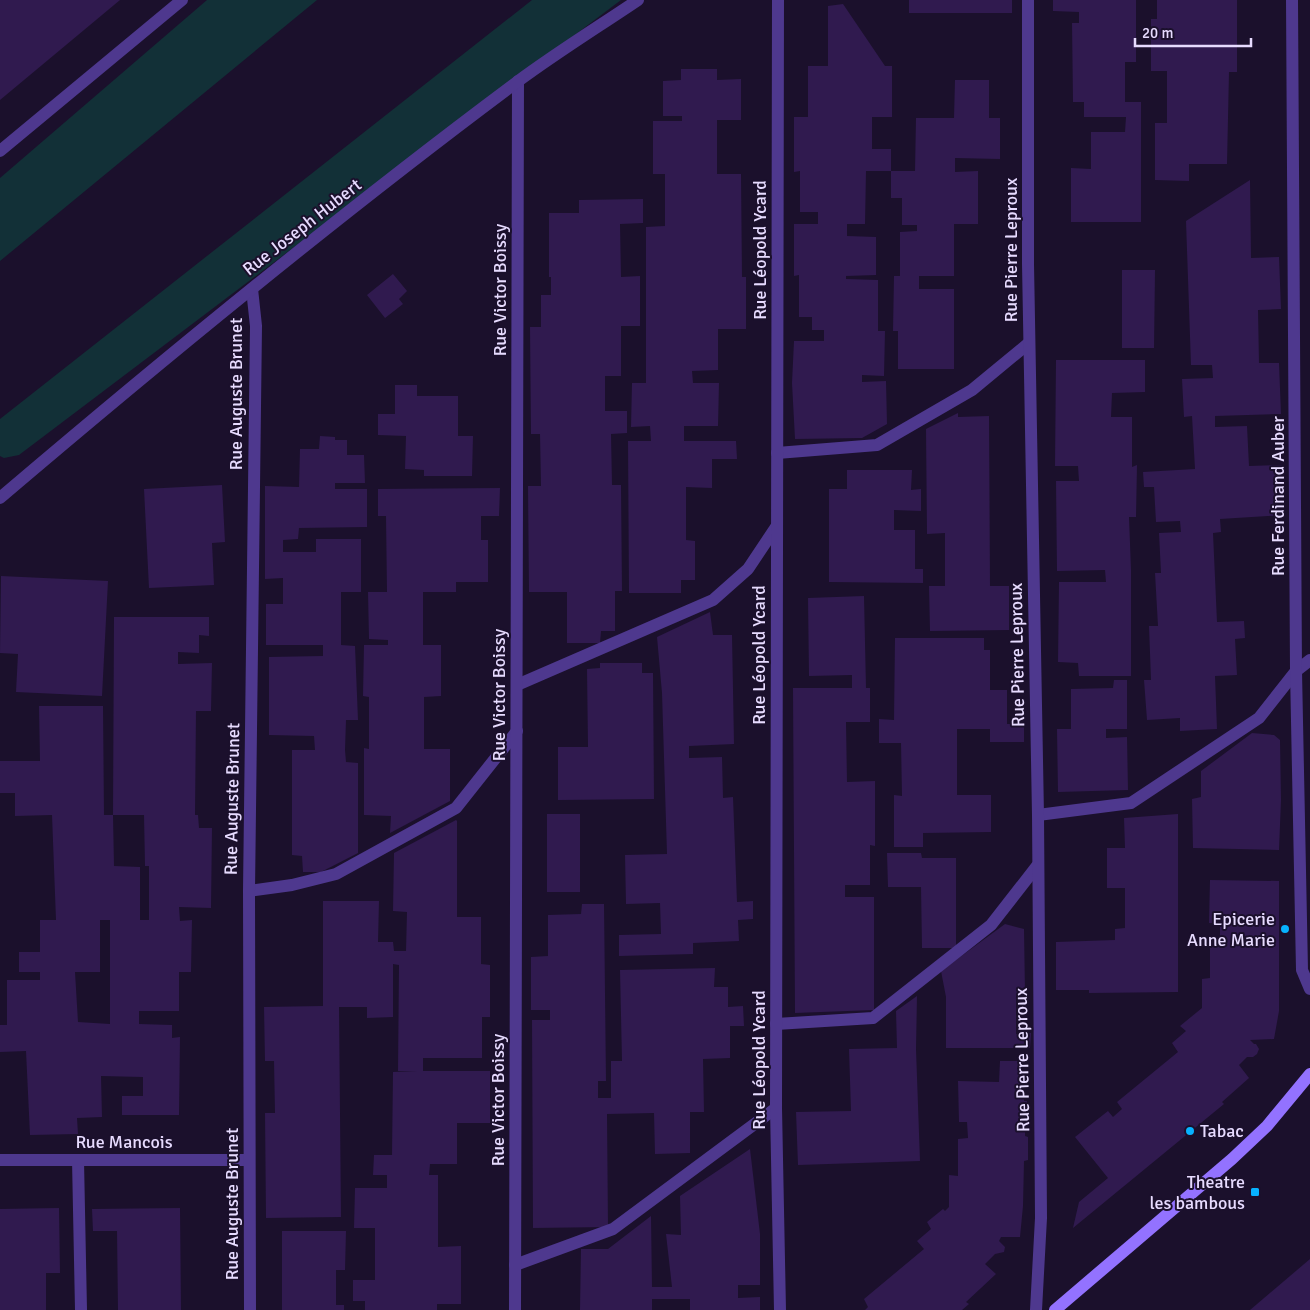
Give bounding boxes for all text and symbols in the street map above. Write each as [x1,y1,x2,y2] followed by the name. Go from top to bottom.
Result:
[1135,15,1251,47] scale bar
[1142,24,1173,42] text: 20 m
[238,174,366,280] street label: Rue Joseph Hubert
[1000,177,1022,322] street label: Rue Pierre Leproux
[749,180,771,320] street label: Rue Léopold Ycard
[489,223,511,356] street label: Rue Victor Boissy
[225,318,247,470] street label: Rue Auguste Brunet
[1267,416,1289,576] street label: Rue Ferdinand Auber
[1005,582,1029,727] street label: Rue Pierre Leproux
[748,585,770,725] street label: Rue Léopold Ycard
[488,628,510,761] street label: Rue Victor Boissy
[220,723,244,875] street label: Rue Auguste Brunet
[1187,908,1275,951] place label: Epicerie Anne Marie
[1279,923,1291,935] marker: Epicerie Anne Marie
[1010,987,1034,1132] street label: Rue Pierre Leproux
[748,990,770,1130] street label: Rue Léopold Ycard
[487,1033,509,1166] street label: Rue Victor Boissy
[1200,1120,1244,1142] place label: Tabac
[1184,1125,1196,1137] marker: Tabac
[221,1128,243,1280] street label: Rue Auguste Brunet
[75,1131,173,1153] street label: Rue Mancois
[1150,1171,1245,1214] place label: Theatre les bambous
[1249,1186,1261,1198] marker: Theatre les bambous

